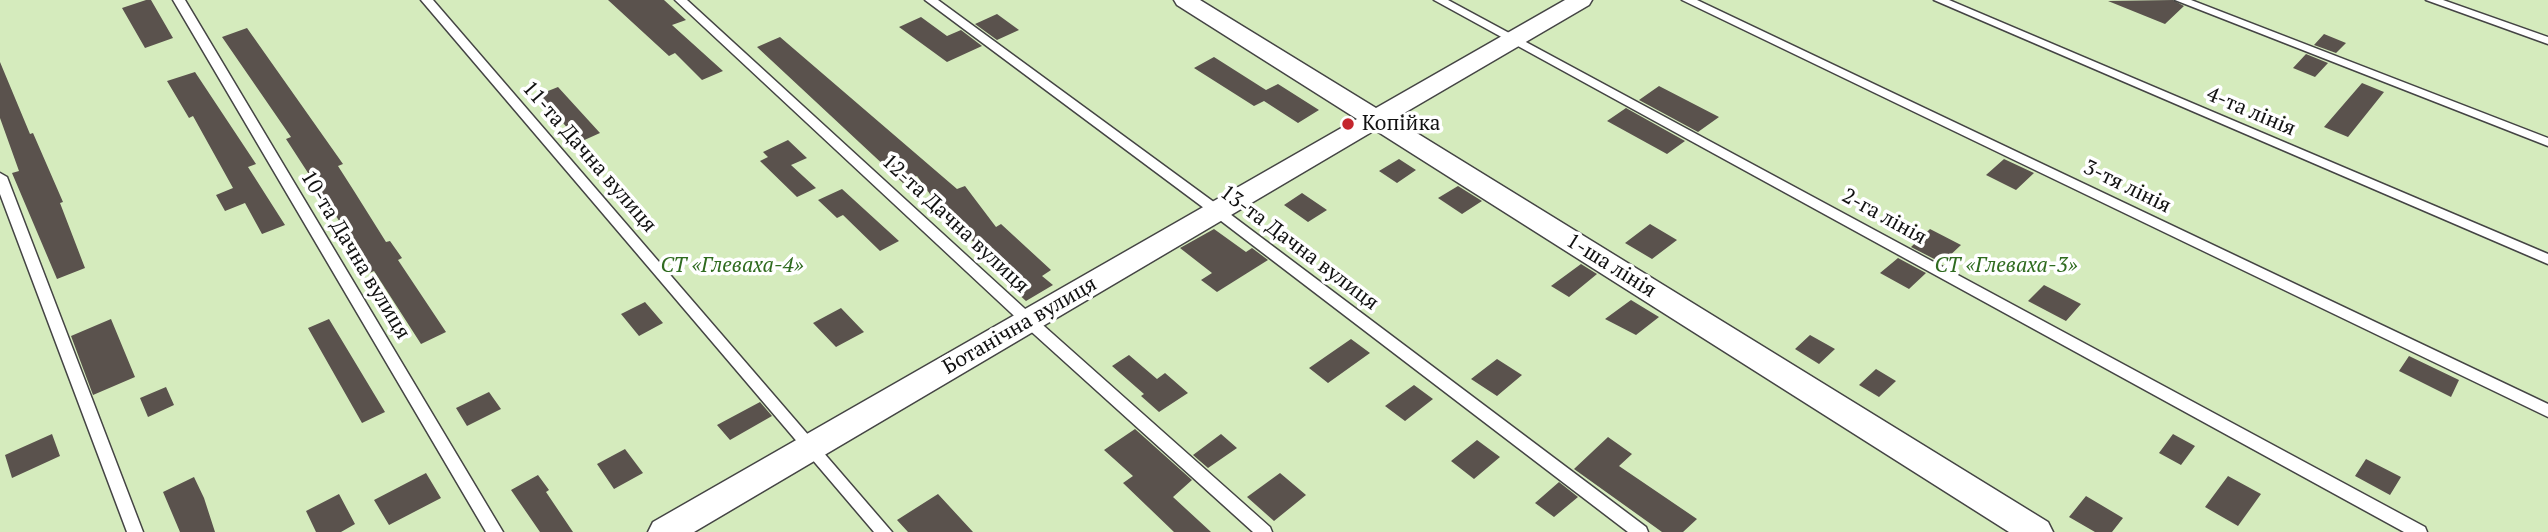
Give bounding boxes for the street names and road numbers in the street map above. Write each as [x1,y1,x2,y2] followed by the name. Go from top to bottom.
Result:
[516,76,662,238] street label: 11-та Дачна вулиця
[2203,82,2299,142] street label: 4-та лінія
[876,149,1034,299] street label: 12-та Дачна вулиця
[2079,155,2175,219] street label: 3-тя лінія
[295,166,415,344] street label: 10-та Дачна вулиця
[1215,180,1383,316] street label: 13-та Дачна вулиця
[1837,183,1931,251] street label: 2-га лінія
[1561,228,1661,304] street label: 1-ша лінія
[938,272,1102,380] street label: Ботанічна вулиця

